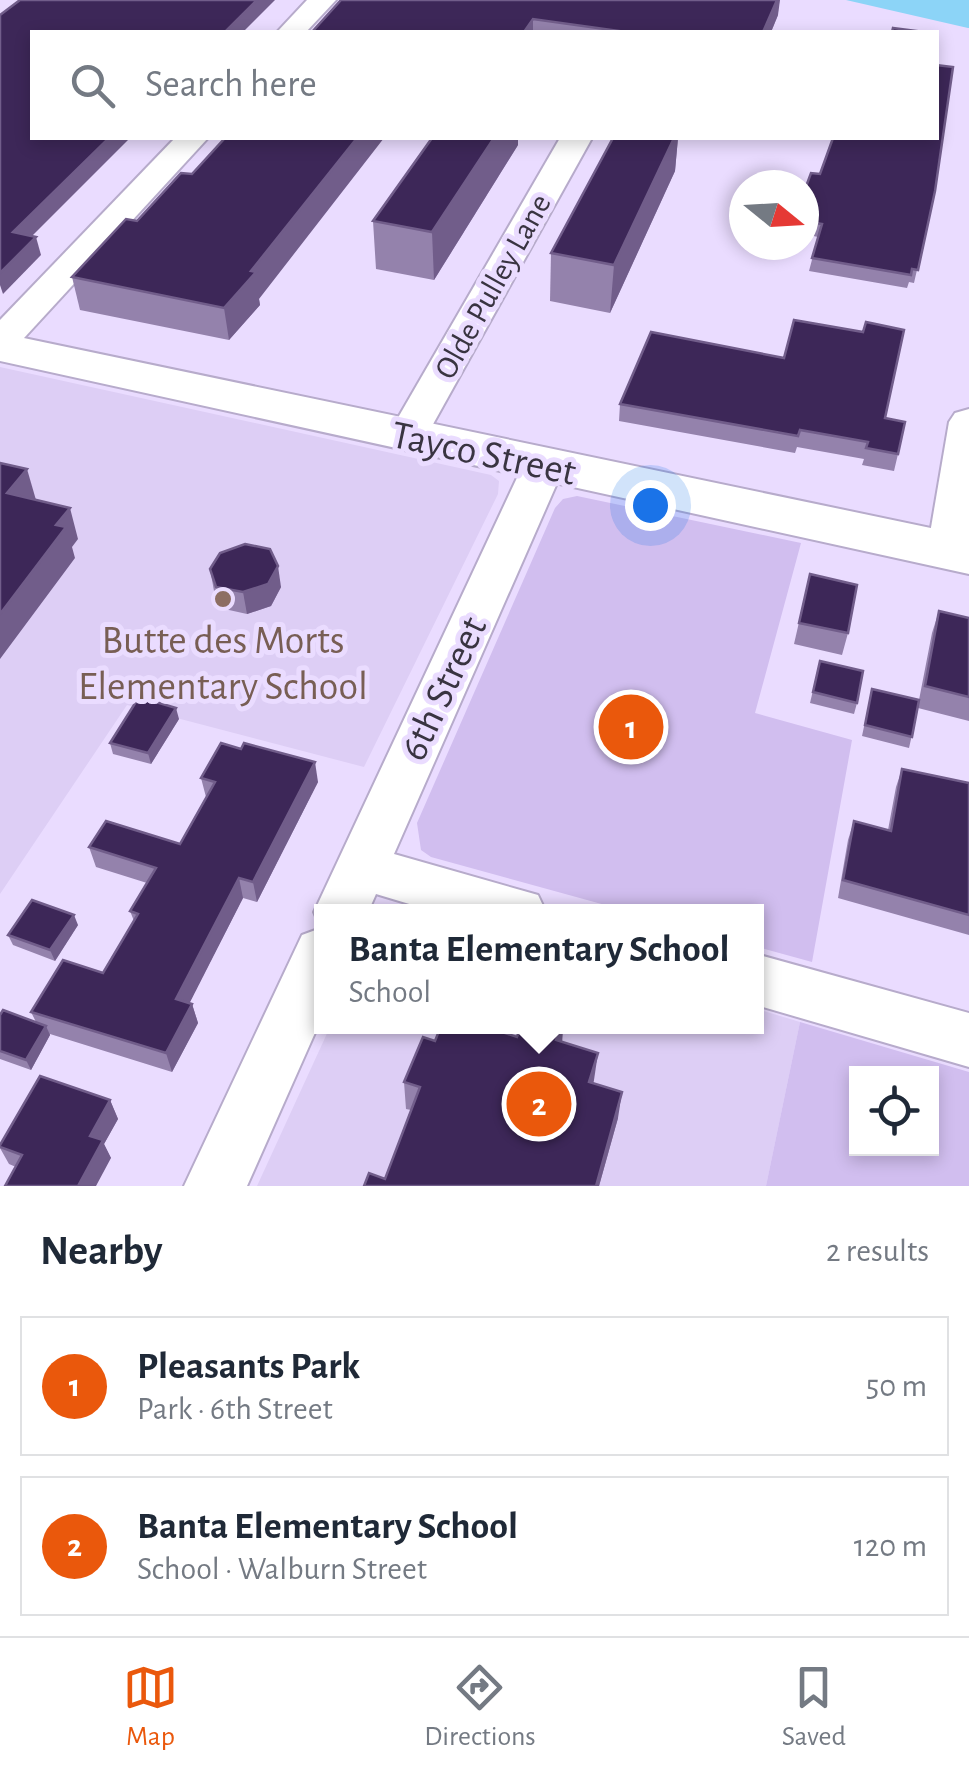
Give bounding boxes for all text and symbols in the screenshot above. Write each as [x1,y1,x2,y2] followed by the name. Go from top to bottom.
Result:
[30,30,939,140] search box
[65,58,120,113] icon: search
[145,66,317,104] text: Search here
[729,170,819,260] north arrow
[429,189,557,384] street label: Olde Pulley Lane
[388,415,580,493] street label: Tayco Street
[625,480,676,531] your location
[212,588,234,610] marker: Butte des Morts Elementary School
[393,611,494,767] street label: 6th Street
[78,621,368,707] place label: Butte des Morts Elementary School
[598,690,664,764] pin: 1
[314,904,764,1034] popup
[349,931,730,969] text: Banta Elementary School
[349,976,431,1008] text: School
[506,1066,572,1142] pin: 2
[849,1066,939,1156] map controls
[849,1066,939,1156] button: locate
[40,1230,163,1272] text: Nearby
[826,1235,929,1267] text: 2 results
[137,1348,360,1386] text: Pleasants Park
[69,1370,80,1402] text: 1
[866,1370,927,1402] text: 50 m
[137,1393,333,1425] text: Park · 6th Street
[137,1508,518,1546] text: Banta Elementary School
[67,1530,82,1562] text: 2
[854,1530,927,1562] text: 120 m
[137,1553,427,1585] text: School · Walburn Street
[123,1660,178,1754] tab: Map
[424,1660,536,1754] tab: Directions
[782,1660,846,1754] tab: Saved

